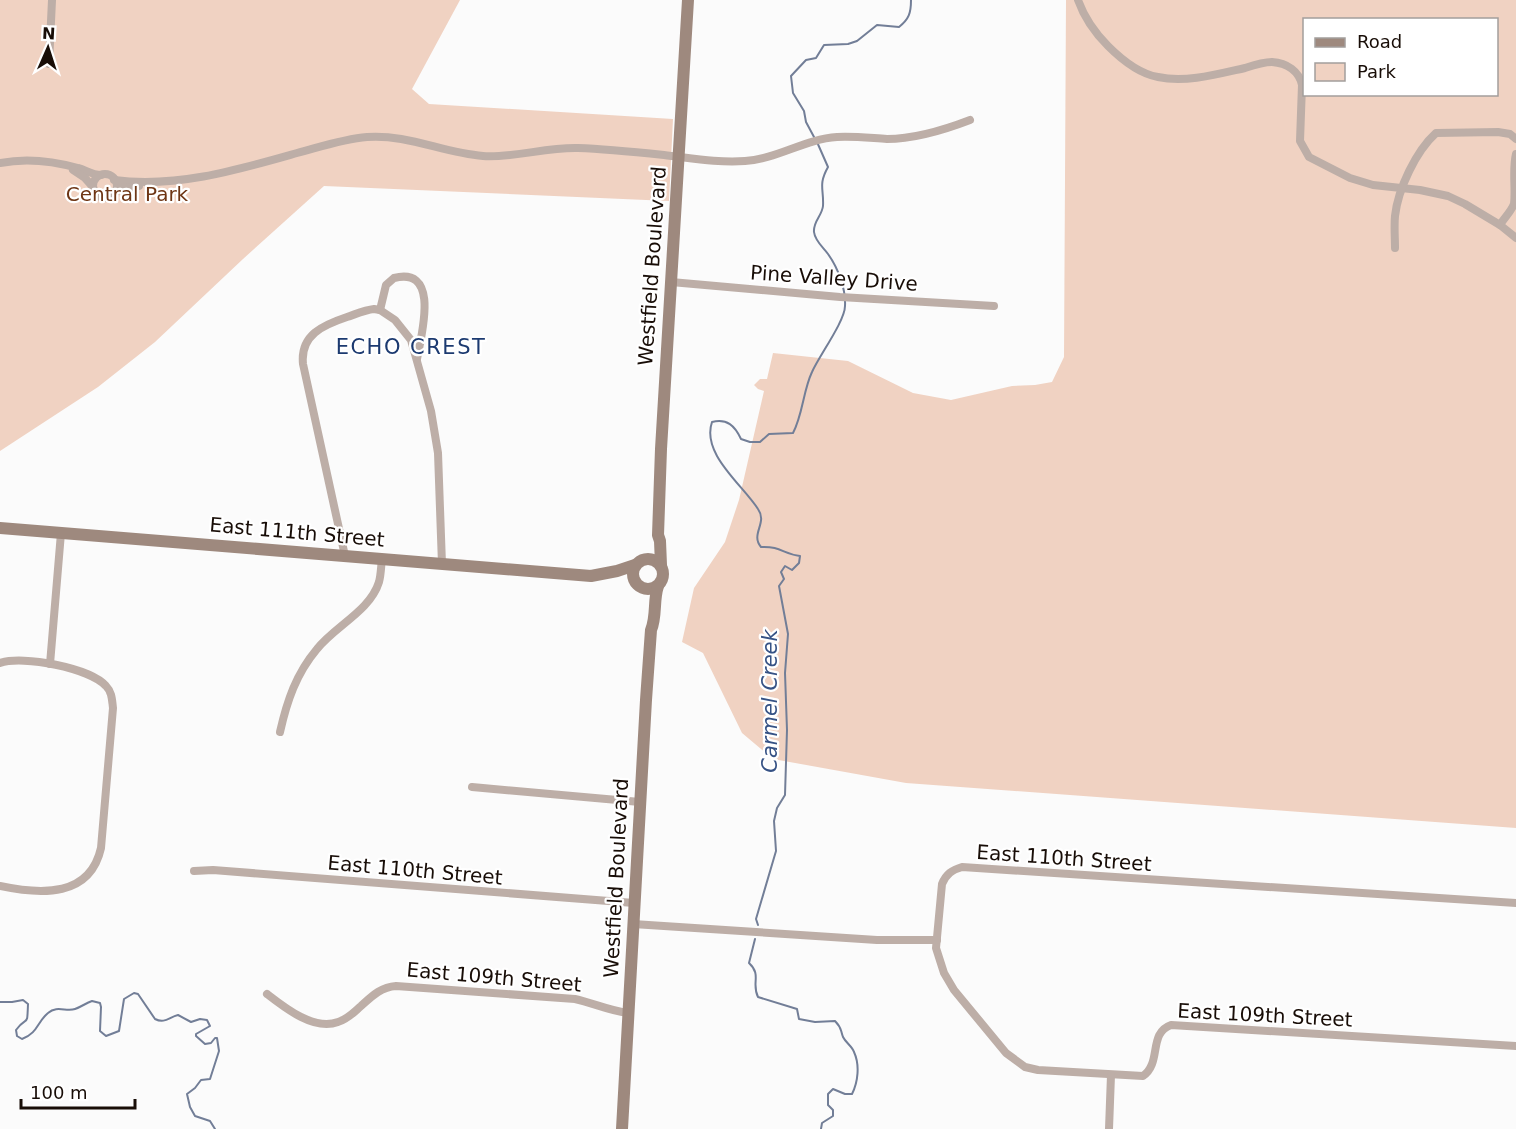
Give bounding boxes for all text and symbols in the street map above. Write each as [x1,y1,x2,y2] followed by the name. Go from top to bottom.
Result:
[18,18,78,78] north arrow
[1303,18,1498,96] legend
[42,24,56,43] text: N
[1357,31,1402,52] text: Road
[1357,61,1396,82] text: Park
[633,165,671,367] street label: Westfield Boulevard
[66,182,189,206] park label: Central Park
[749,260,919,296] street label: Pine Valley Drive
[336,335,486,359] district label: ECHO CREST
[209,512,386,552] street label: East 111th Street
[758,628,782,773] water label: Carmel Creek
[599,778,633,978] street label: Westfield Boulevard
[976,840,1152,876] street label: East 110th Street
[327,850,504,890] street label: East 110th Street
[406,957,583,997] street label: East 109th Street
[1177,998,1353,1032] street label: East 109th Street
[21,1072,135,1110] scale bar
[30,1082,88,1103] text: 100 m

